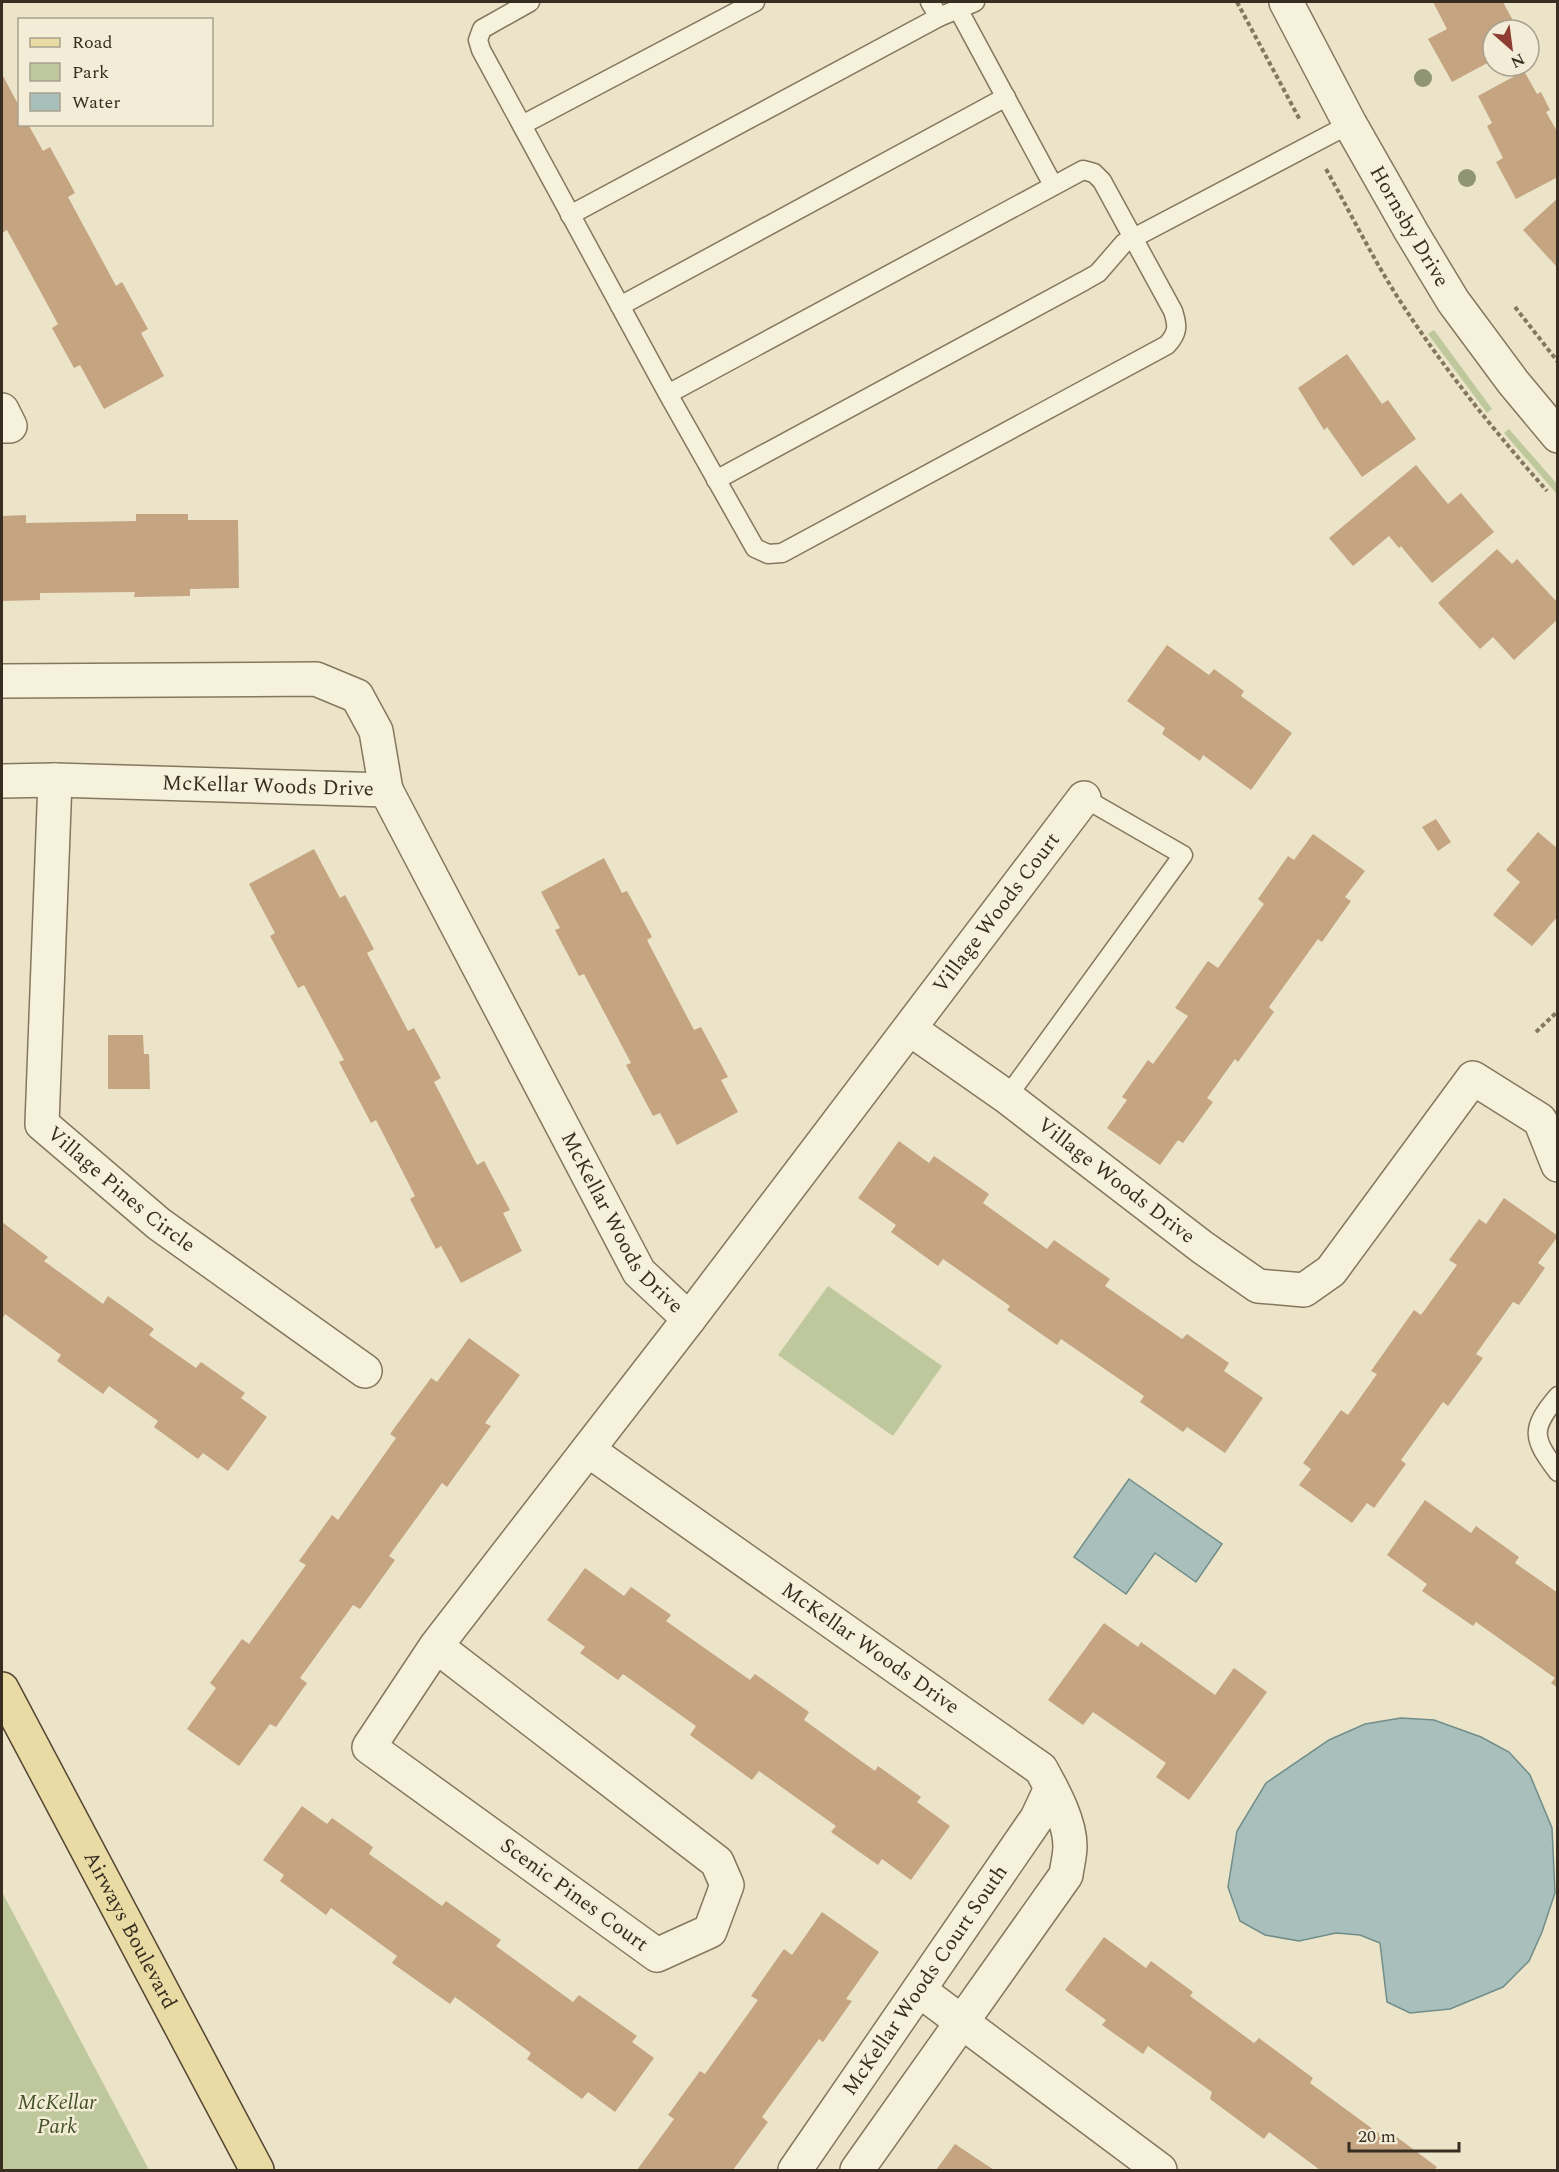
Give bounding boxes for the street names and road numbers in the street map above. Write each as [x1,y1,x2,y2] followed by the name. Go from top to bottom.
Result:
[1361,160,1457,294] street label: Hornsby Drive
[161,767,374,806] street label: McKellar Woods Drive
[925,826,1068,1000] street label: Village Woods Court
[1030,1110,1202,1252] street label: Village Woods Drive
[40,1119,202,1261] street label: Village Pines Circle
[552,1126,690,1322] street label: McKellar Woods Drive
[774,1575,966,1723] street label: McKellar Woods Drive
[493,1830,655,1960] street label: Scenic Pines Court
[75,1845,185,2015] street label: Airways Boulevard
[834,1858,1016,2103] street label: McKellar Woods Court South

